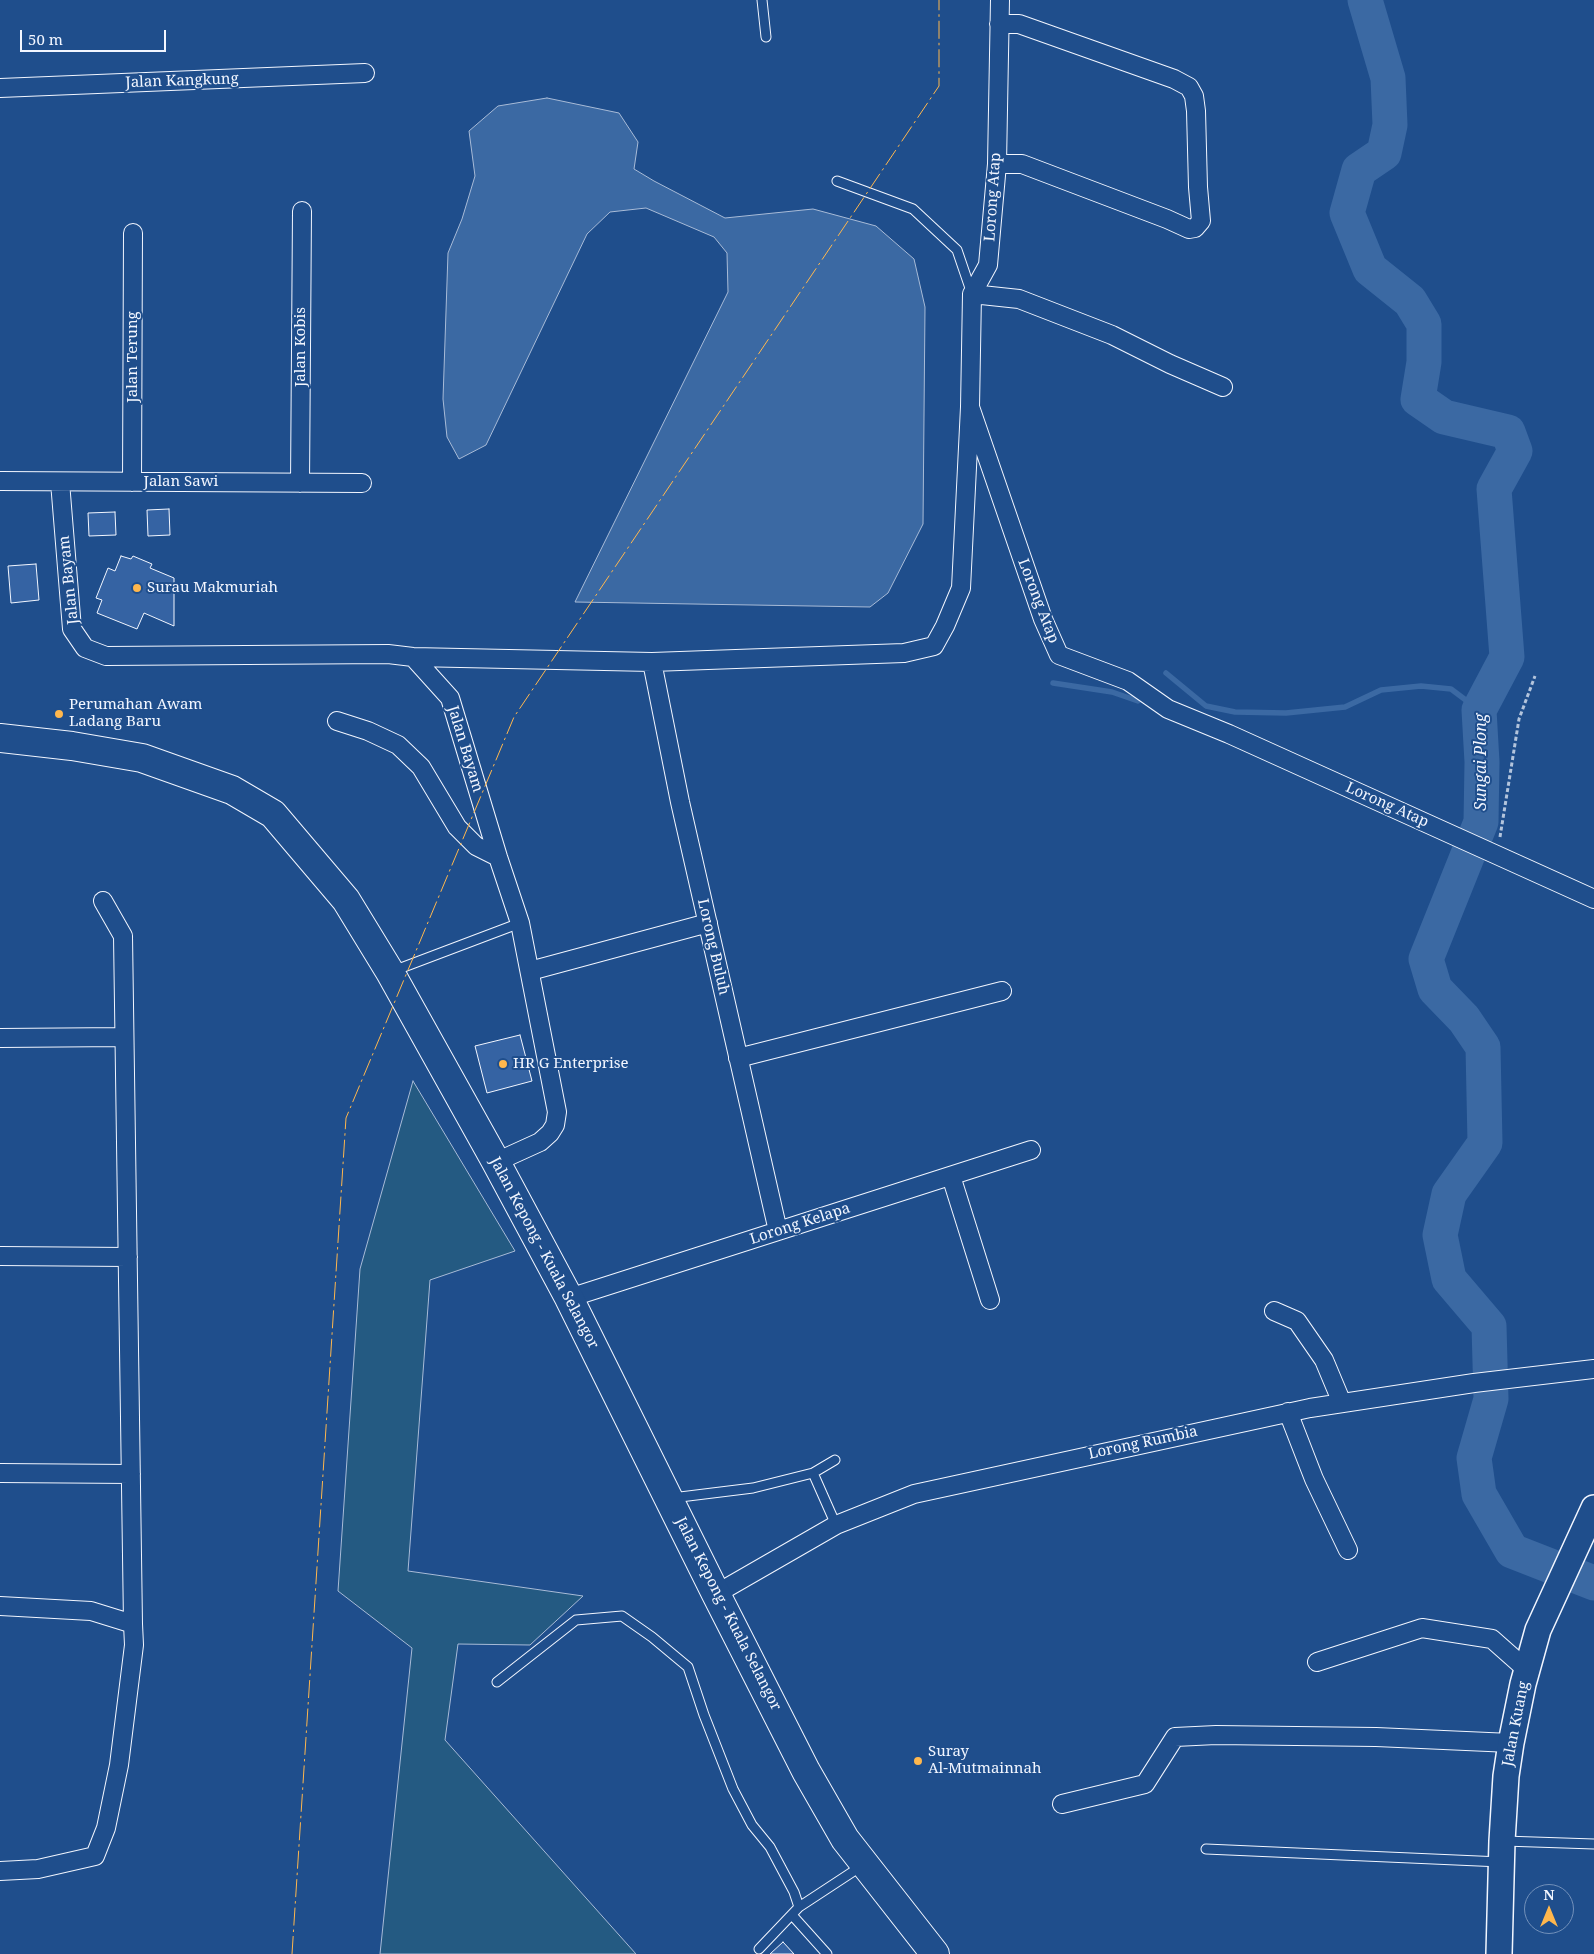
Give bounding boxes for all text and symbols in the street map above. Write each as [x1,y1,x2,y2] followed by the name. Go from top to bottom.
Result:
[22,20,169,52] scale bar
[28,29,63,49] text: 50 m
[125,70,239,92] street label: Jalan Kangkung
[981,152,1005,242] street label: Lorong Atap
[292,307,310,387] street label: Jalan Kobis
[124,311,142,403] street label: Jalan Terung
[144,473,218,491] street label: Jalan Sawi
[55,535,83,625] street label: Jalan Bayam
[1014,556,1062,646] street label: Lorong Atap
[147,579,278,597] place label: Surau Makmuriah
[131,582,143,594] marker: Surau Makmuriah
[69,696,203,731] place label: Perumahan Awam Ladang Baru
[443,704,487,794] street label: Jalan Bayam
[53,708,65,720] marker: Perumahan Awam Ladang Baru
[1471,713,1491,811] water label: Sungai Plong
[1343,779,1431,831] street label: Lorong Atap
[693,897,733,997] street label: Lorong Buluh
[513,1055,628,1073] place label: HR G Enterprise
[497,1058,509,1070] marker: HR G Enterprise
[486,1154,602,1352] street label: Jalan Kepong - Kuala Selangor
[748,1199,852,1249] street label: Lorong Kelapa
[1087,1423,1199,1463] street label: Lorong Rumbia
[671,1514,785,1714] street label: Jalan Kepong - Kuala Selangor
[1499,1680,1533,1768] street label: Jalan Kuang
[928,1743,1041,1778] place label: Suray Al-Mutmainnah
[912,1755,924,1767] marker: Suray Al-Mutmainnah
[1524,1884,1574,1934] north arrow
[1543,1885,1555,1904] text: N

